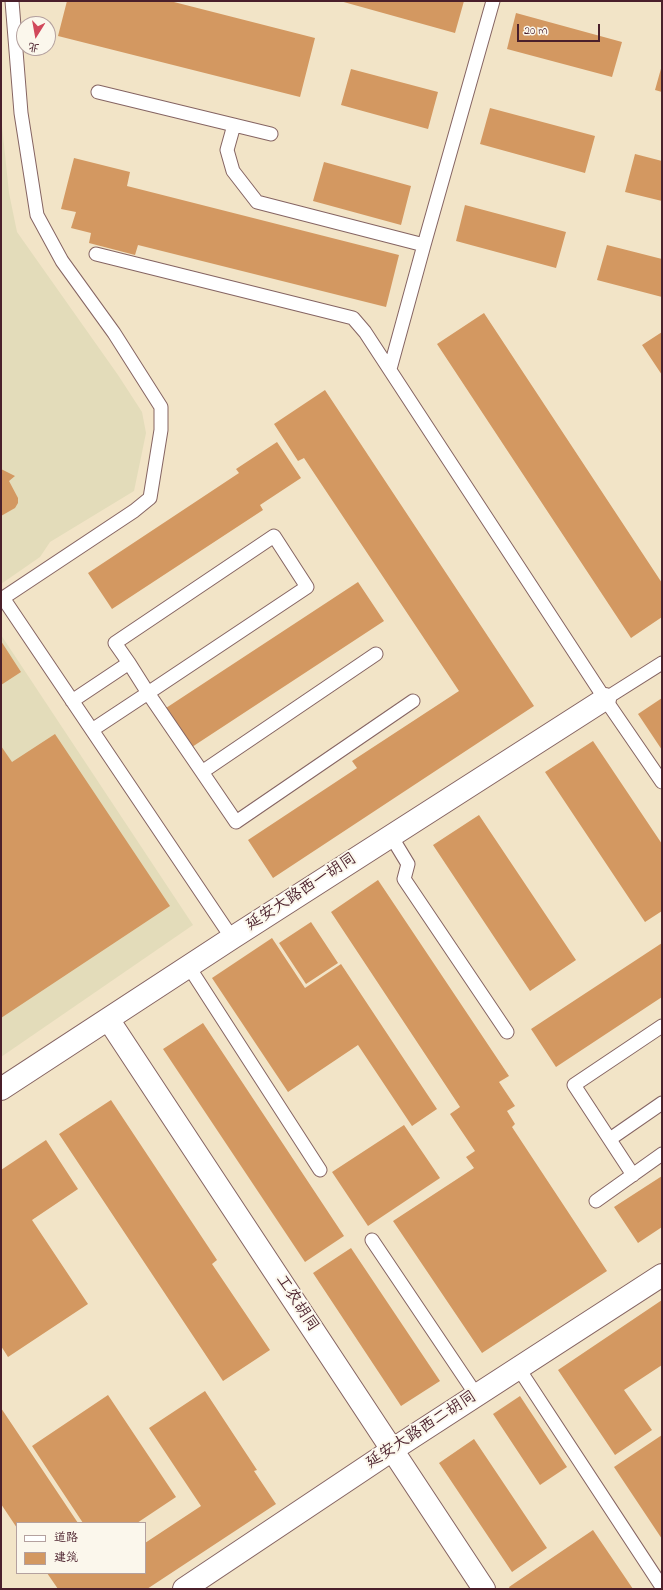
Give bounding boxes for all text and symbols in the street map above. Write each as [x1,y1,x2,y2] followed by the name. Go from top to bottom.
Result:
[16,16,56,56] north arrow
[519,16,602,42] scale bar
[524,22,547,40] text: 20 m
[27,38,41,56] text: 北
[243,850,361,936] street label: 延安大路西一胡同
[271,1272,321,1336] street label: 工农胡同
[363,1388,481,1474] street label: 延安大路西二胡同
[16,1522,146,1574] legend
[54,1529,78,1547] text: 道路
[54,1549,78,1567] text: 建筑

